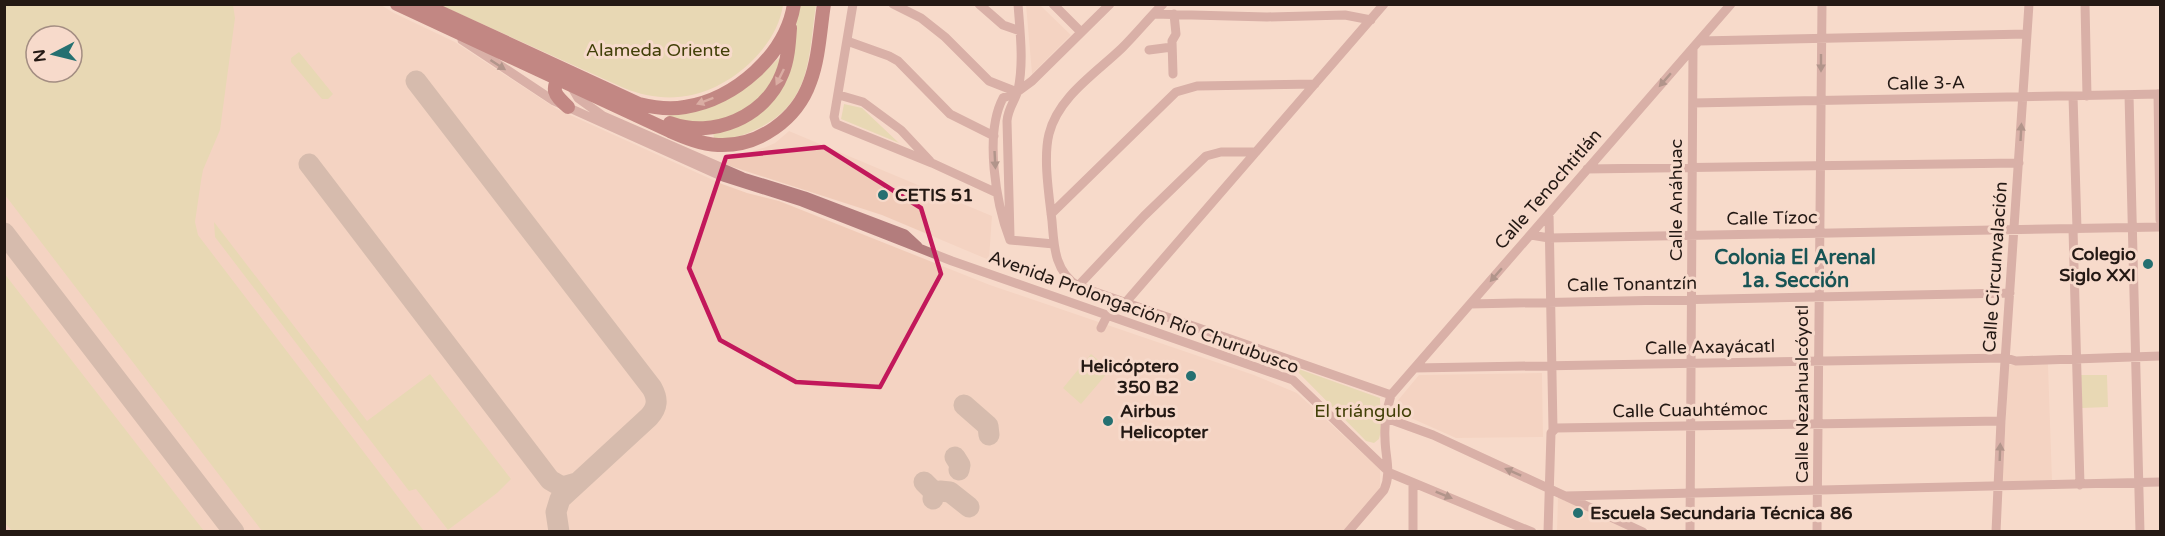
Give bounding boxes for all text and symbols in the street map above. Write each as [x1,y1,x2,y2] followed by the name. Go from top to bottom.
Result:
[24,24,84,84] north arrow
[586,39,730,61] park label: Alameda Oriente
[29,48,51,63] text: N
[1817,53,1826,72] one-way arrow
[490,59,506,71] one-way arrow
[775,68,785,86] one-way arrow
[1887,71,1965,95] street label: Calle 3-A
[1659,72,1672,87] one-way arrow
[696,97,714,107] one-way arrow
[2016,122,2025,141] one-way arrow
[1490,124,1606,254] street label: Calle Tenochtitlán
[1665,139,1687,261] street label: Calle Anáhuac
[990,151,1000,170] one-way arrow
[1978,181,2012,353] street label: Calle Circunvalación
[895,184,973,206] place label: CETIS 51
[876,188,890,202] marker: CETIS 51
[1726,206,1818,230] street label: Calle Tízoc
[2059,243,2136,286] place label: Colegio Siglo XXI
[986,245,1302,379] street label: Avenida Prolongación Río Churubusco
[1714,246,1876,293] district label: Colonia El Arenal 1a. Sección
[2141,257,2155,271] marker: Colegio Siglo XXI
[1490,267,1503,282] one-way arrow
[1567,272,1697,296] street label: Calle Tonantzín
[1791,305,1813,483] street label: Calle Nezahualcóyotl
[1645,335,1775,359] street label: Calle Axayácatl
[1080,355,1179,398] place label: Helicóptero 350 B2
[1184,369,1198,383] marker: Helicóptero 350 B2
[1612,398,1768,422] street label: Calle Cuauhtémoc
[1120,400,1209,443] place label: Airbus Helicopter
[1314,400,1412,422] park label: El triángulo
[1101,414,1115,428] marker: Airbus Helicopter
[1995,443,2004,462] one-way arrow
[1504,467,1522,477] one-way arrow
[1435,490,1453,500] one-way arrow
[1590,502,1853,524] place label: Escuela Secundaria Técnica 86
[1571,506,1585,520] marker: Escuela Secundaria Técnica 86

